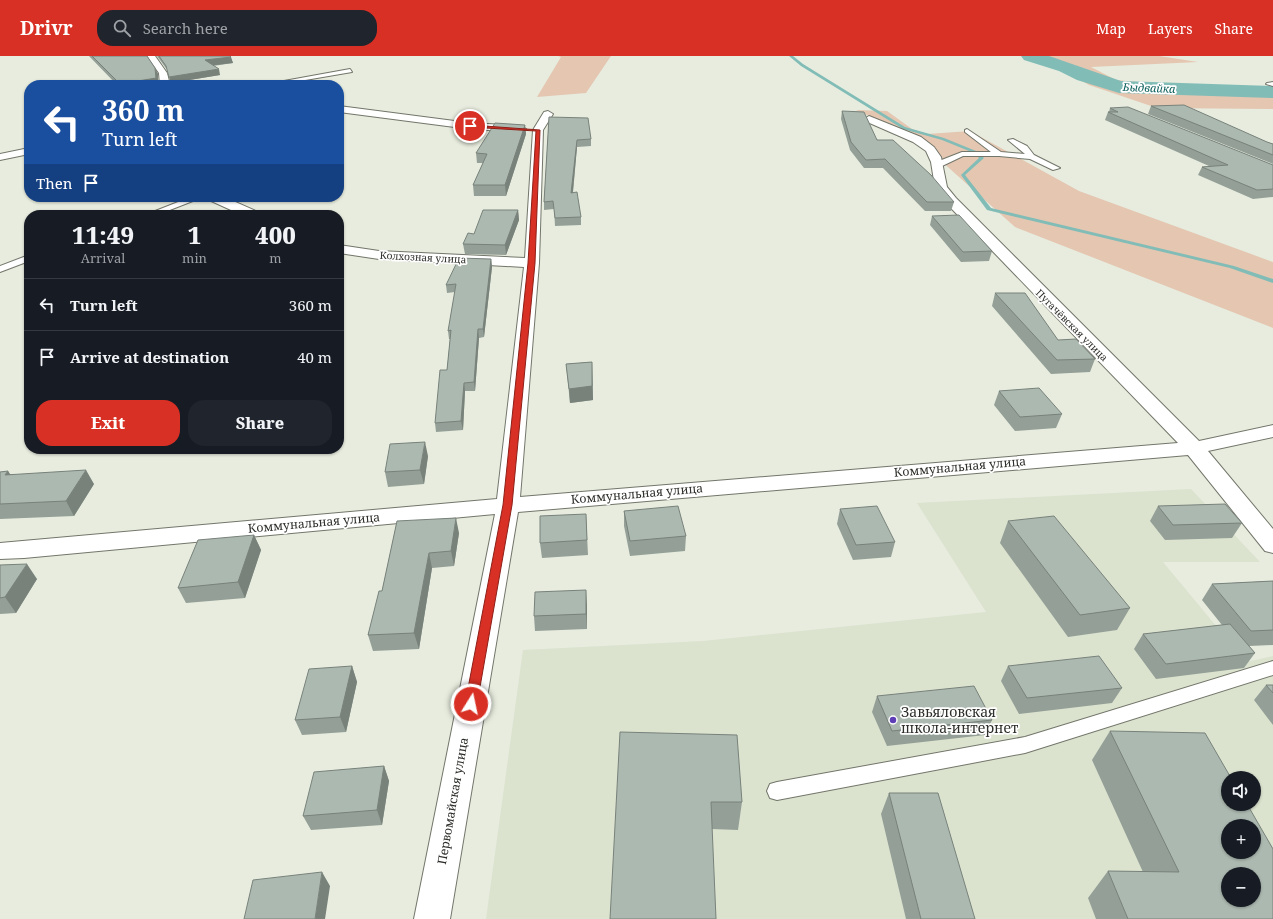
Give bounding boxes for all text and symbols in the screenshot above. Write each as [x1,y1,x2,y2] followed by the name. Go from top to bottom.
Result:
[97,10,377,46] search box
[20,15,73,41] text: Drivr
[111,17,133,39] icon: search
[143,18,228,38] text: Search here
[1096,19,1126,38] text: Map
[1148,19,1193,38] text: Layers
[1215,19,1253,38] text: Share
[1121,79,1176,96] water label: Быдвайка
[102,91,184,129] text: 360 m
[36,96,88,148] icon: left
[453,109,487,143] pin
[459,115,481,137] icon: arrive
[102,127,177,151] text: Turn left
[80,172,102,194] icon: arrive
[36,173,72,193] text: Then
[72,218,134,251] text: 11:49
[188,218,201,251] text: 1
[255,218,296,251] text: 400
[379,248,467,266] street label: Колхозная улица
[81,249,125,267] text: Arrival
[182,249,207,267] text: min
[269,249,282,267] text: m
[1033,286,1111,364] street label: Пугачёвская улица
[36,294,58,316] icon: left
[70,295,138,315] text: Turn left
[289,295,332,315] text: 360 m
[36,346,58,368] icon: arrive
[70,347,229,367] text: Arrive at destination
[297,347,332,367] text: 40 m
[36,400,180,446] button: Exit
[188,400,332,446] button: Share
[893,452,1027,481] street label: Коммунальная улица
[570,479,704,508] street label: Коммунальная улица
[247,508,381,537] street label: Коммунальная улица
[450,683,492,725] position arrow
[901,702,1019,737] place label: Завьяловская школа-интернет
[888,715,898,725] marker: Завьяловская школа-интернет
[433,736,472,866] street label: Первомайская улица
[1221,771,1261,907] map controls
[1221,771,1261,811] button: sound
[1221,819,1261,859] button: +
[1221,867,1261,907] button: −

